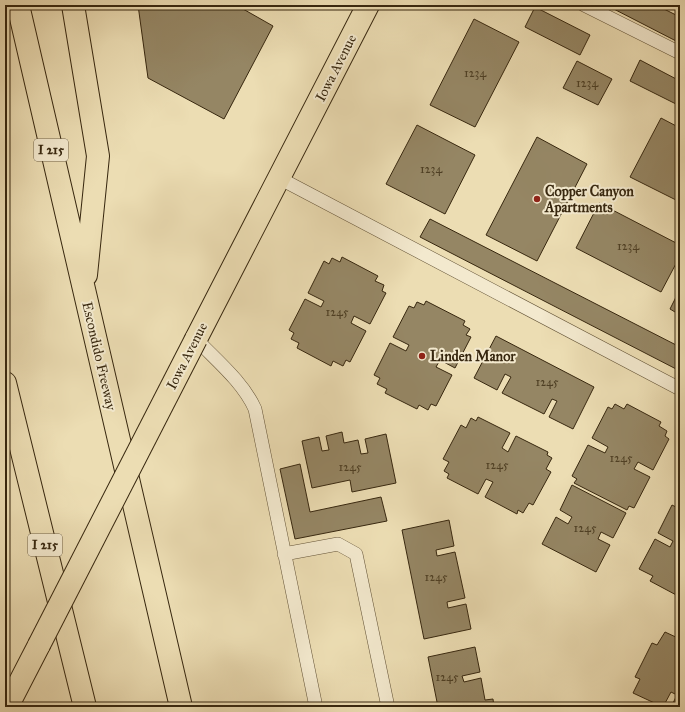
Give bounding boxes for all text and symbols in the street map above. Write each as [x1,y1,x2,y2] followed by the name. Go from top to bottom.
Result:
[312,32,360,104] street label: Iowa Avenue
[464,66,486,80] house number: 1234
[576,76,598,90] house number: 1234
[34,139,68,161] road number: I 215
[420,162,442,176] house number: 1234
[544,183,634,217] place label: Copper Canyon Apartments
[532,194,542,204] marker: Copper Canyon Apartments
[617,239,639,253] house number: 1234
[78,300,120,412] street label: Escondido Freeway
[326,305,349,319] house number: 1245
[163,320,211,392] street label: Iowa Avenue
[430,348,516,365] place label: Linden Manor
[417,351,427,361] marker: Linden Manor
[536,375,559,389] house number: 1245
[610,451,633,465] house number: 1245
[486,458,509,472] house number: 1245
[339,460,362,474] house number: 1245
[574,521,597,535] house number: 1245
[28,534,62,556] road number: I 215
[425,570,448,584] house number: 1245
[436,670,459,684] house number: 1245

